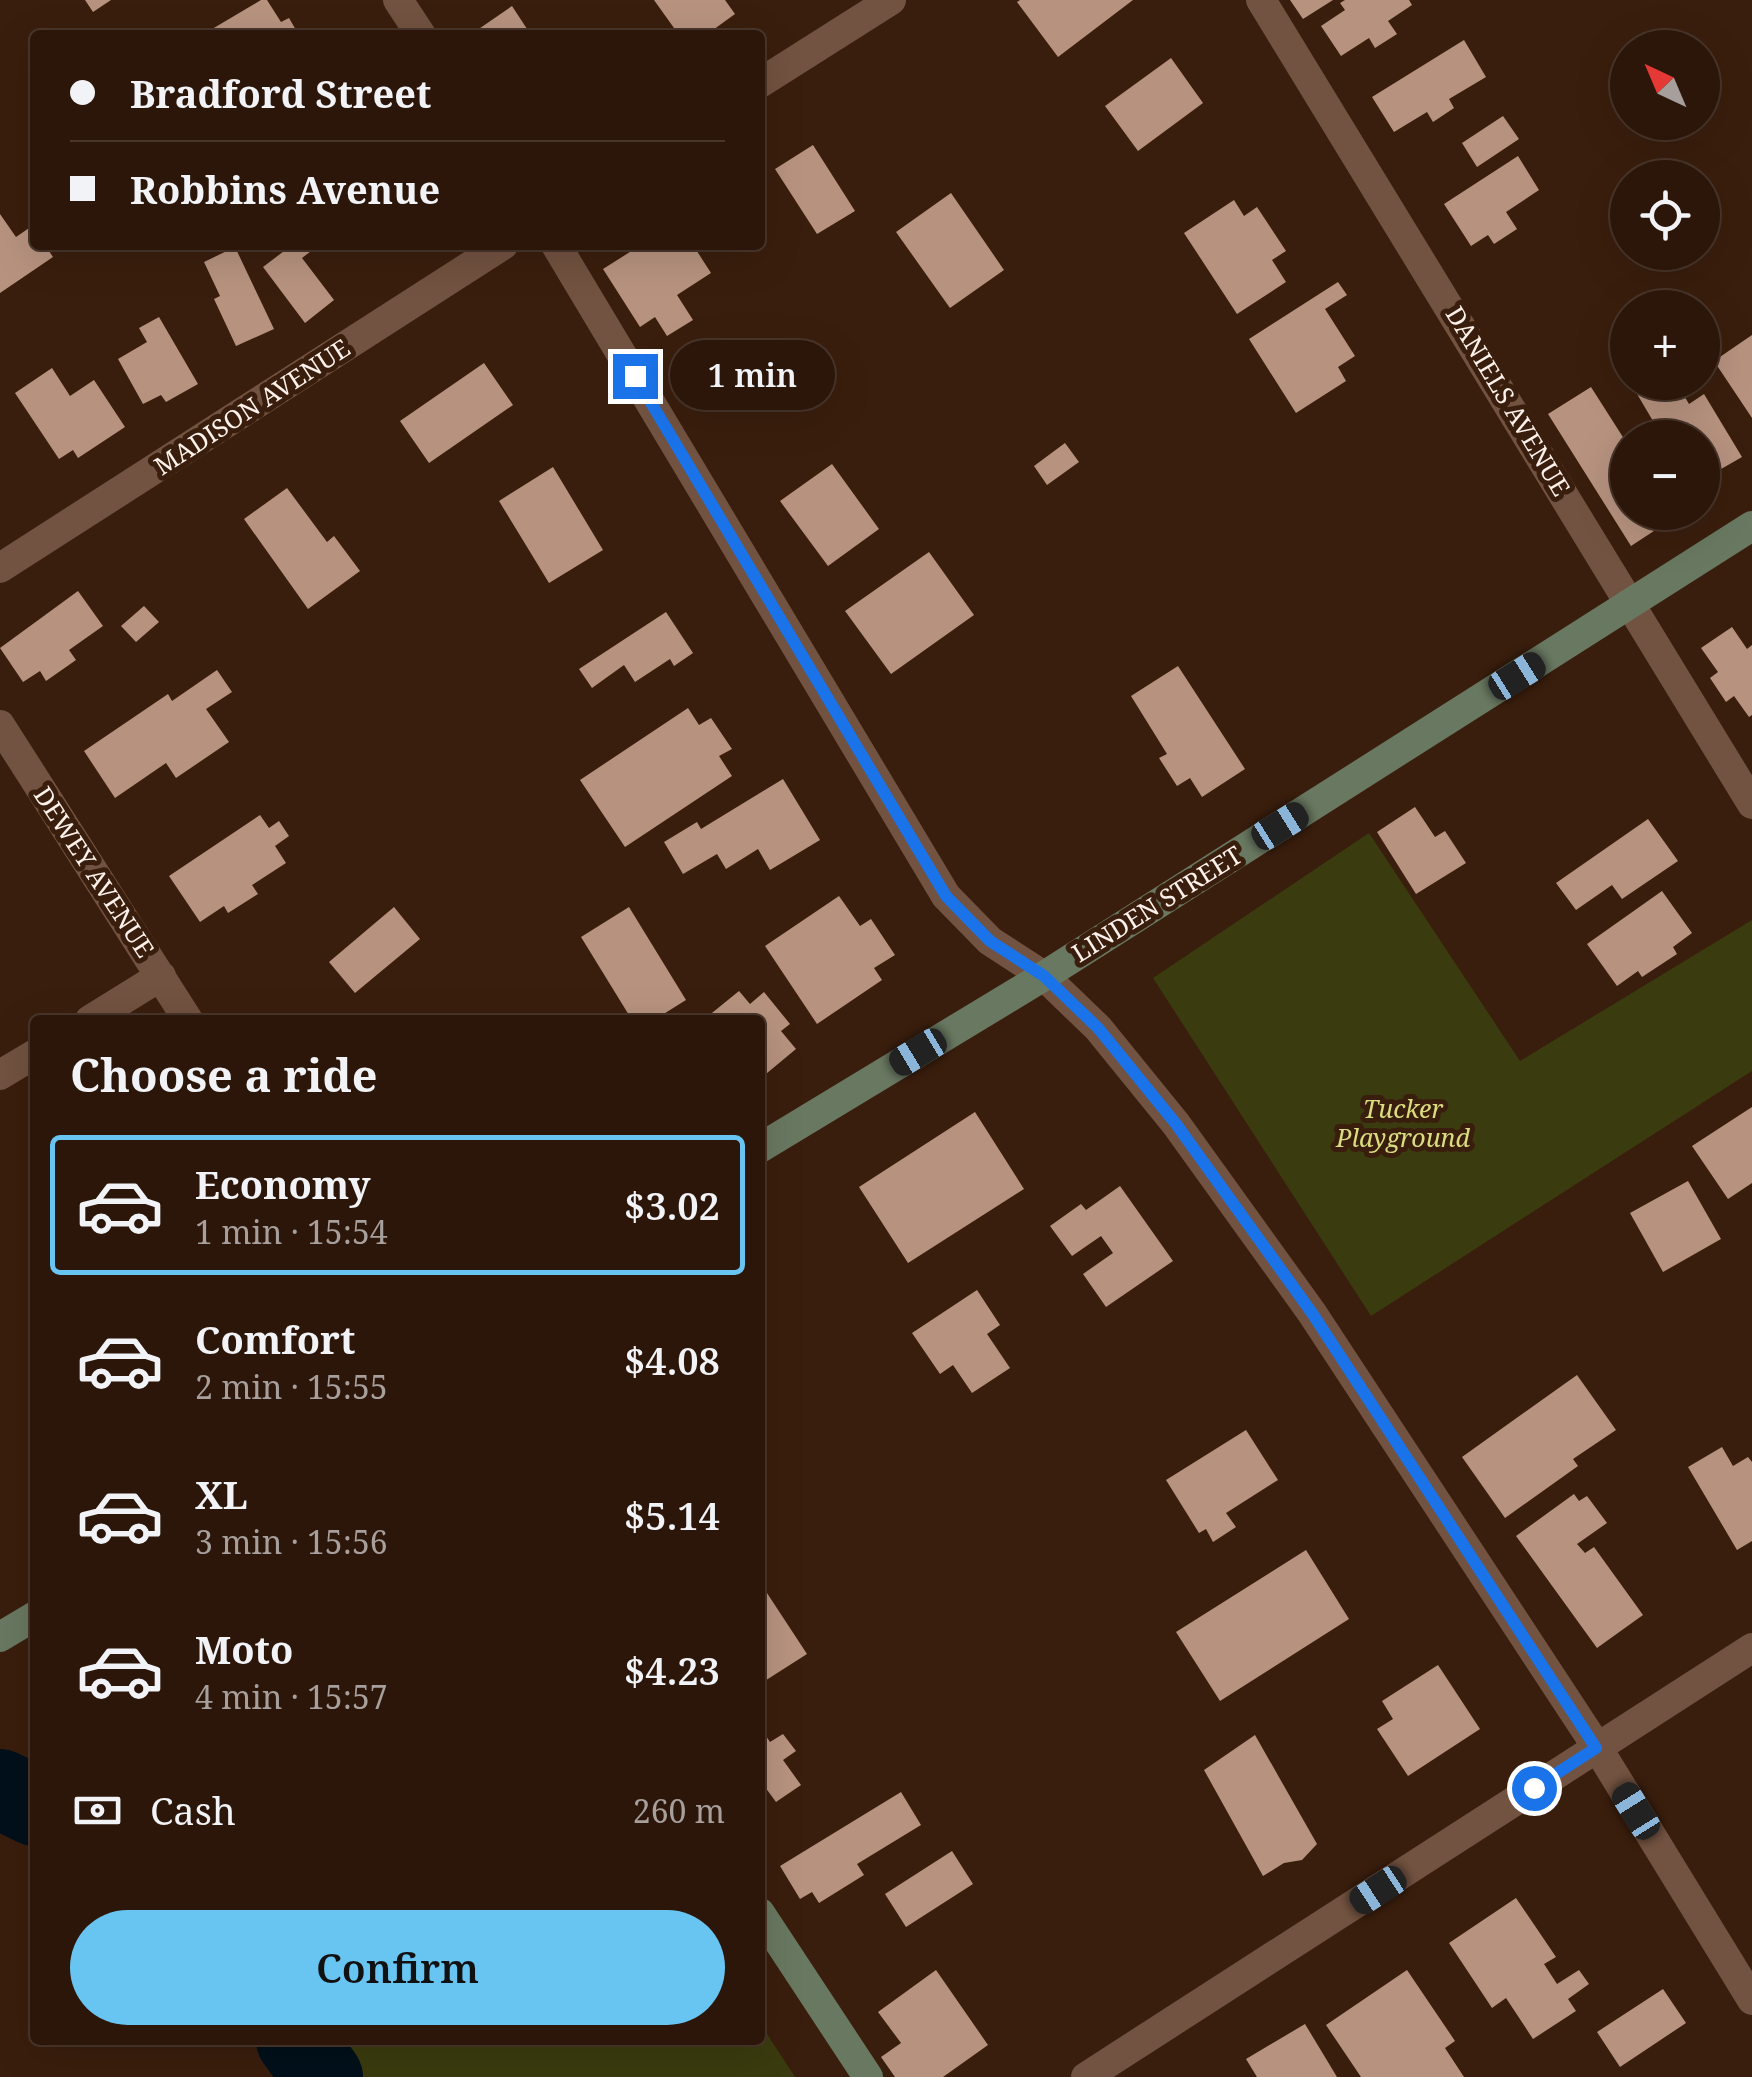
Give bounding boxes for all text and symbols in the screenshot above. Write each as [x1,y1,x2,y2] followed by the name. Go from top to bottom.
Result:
[1610,30,1720,140] north arrow
[1610,30,1720,530] map controls
[130,67,431,119] text: Bradford Street
[1610,160,1720,270] button: locate
[130,163,440,215] text: Robbins Avenue
[1610,290,1720,400] button: +
[1439,299,1579,502] street label: DANIELS AVENUE
[147,330,356,482] street label: MADISON AVENUE
[670,341,835,411] callout: 1 min
[708,353,797,396] text: 1 min
[613,354,658,399] route end
[1610,420,1720,530] button: −
[1484,647,1550,705] car
[27,779,163,963] street label: DEWEY AVENUE
[1247,797,1313,855] car
[1065,837,1248,969] street label: LINDEN STREET
[885,1024,951,1080] car
[70,1044,378,1105] text: Choose a ride
[1335,1091,1471,1154] park label: Tucker Playground
[195,1158,371,1210] text: Economy
[75,1160,165,1250] icon: car
[624,1179,720,1231] text: $3.02
[195,1210,388,1253] text: 1 min · 15:54
[195,1313,355,1365] text: Comfort
[75,1315,165,1405] icon: car
[624,1334,720,1386] text: $4.08
[195,1365,388,1408] text: 2 min · 15:55
[195,1468,248,1520] text: XL
[75,1470,165,1560] icon: car
[624,1489,720,1541] text: $5.14
[195,1520,388,1563] text: 3 min · 15:56
[195,1623,293,1675] text: Moto
[75,1625,165,1715] icon: car
[624,1644,720,1696] text: $4.23
[195,1675,388,1718] text: 4 min · 15:57
[1512,1766,1557,1811] route start
[1607,1778,1665,1844] car
[70,1783,125,1838] icon: cash
[150,1784,236,1836] text: Cash
[633,1789,725,1832] text: 260 m
[1345,1861,1411,1919] car
[70,1910,725,2025] button: Confirm

